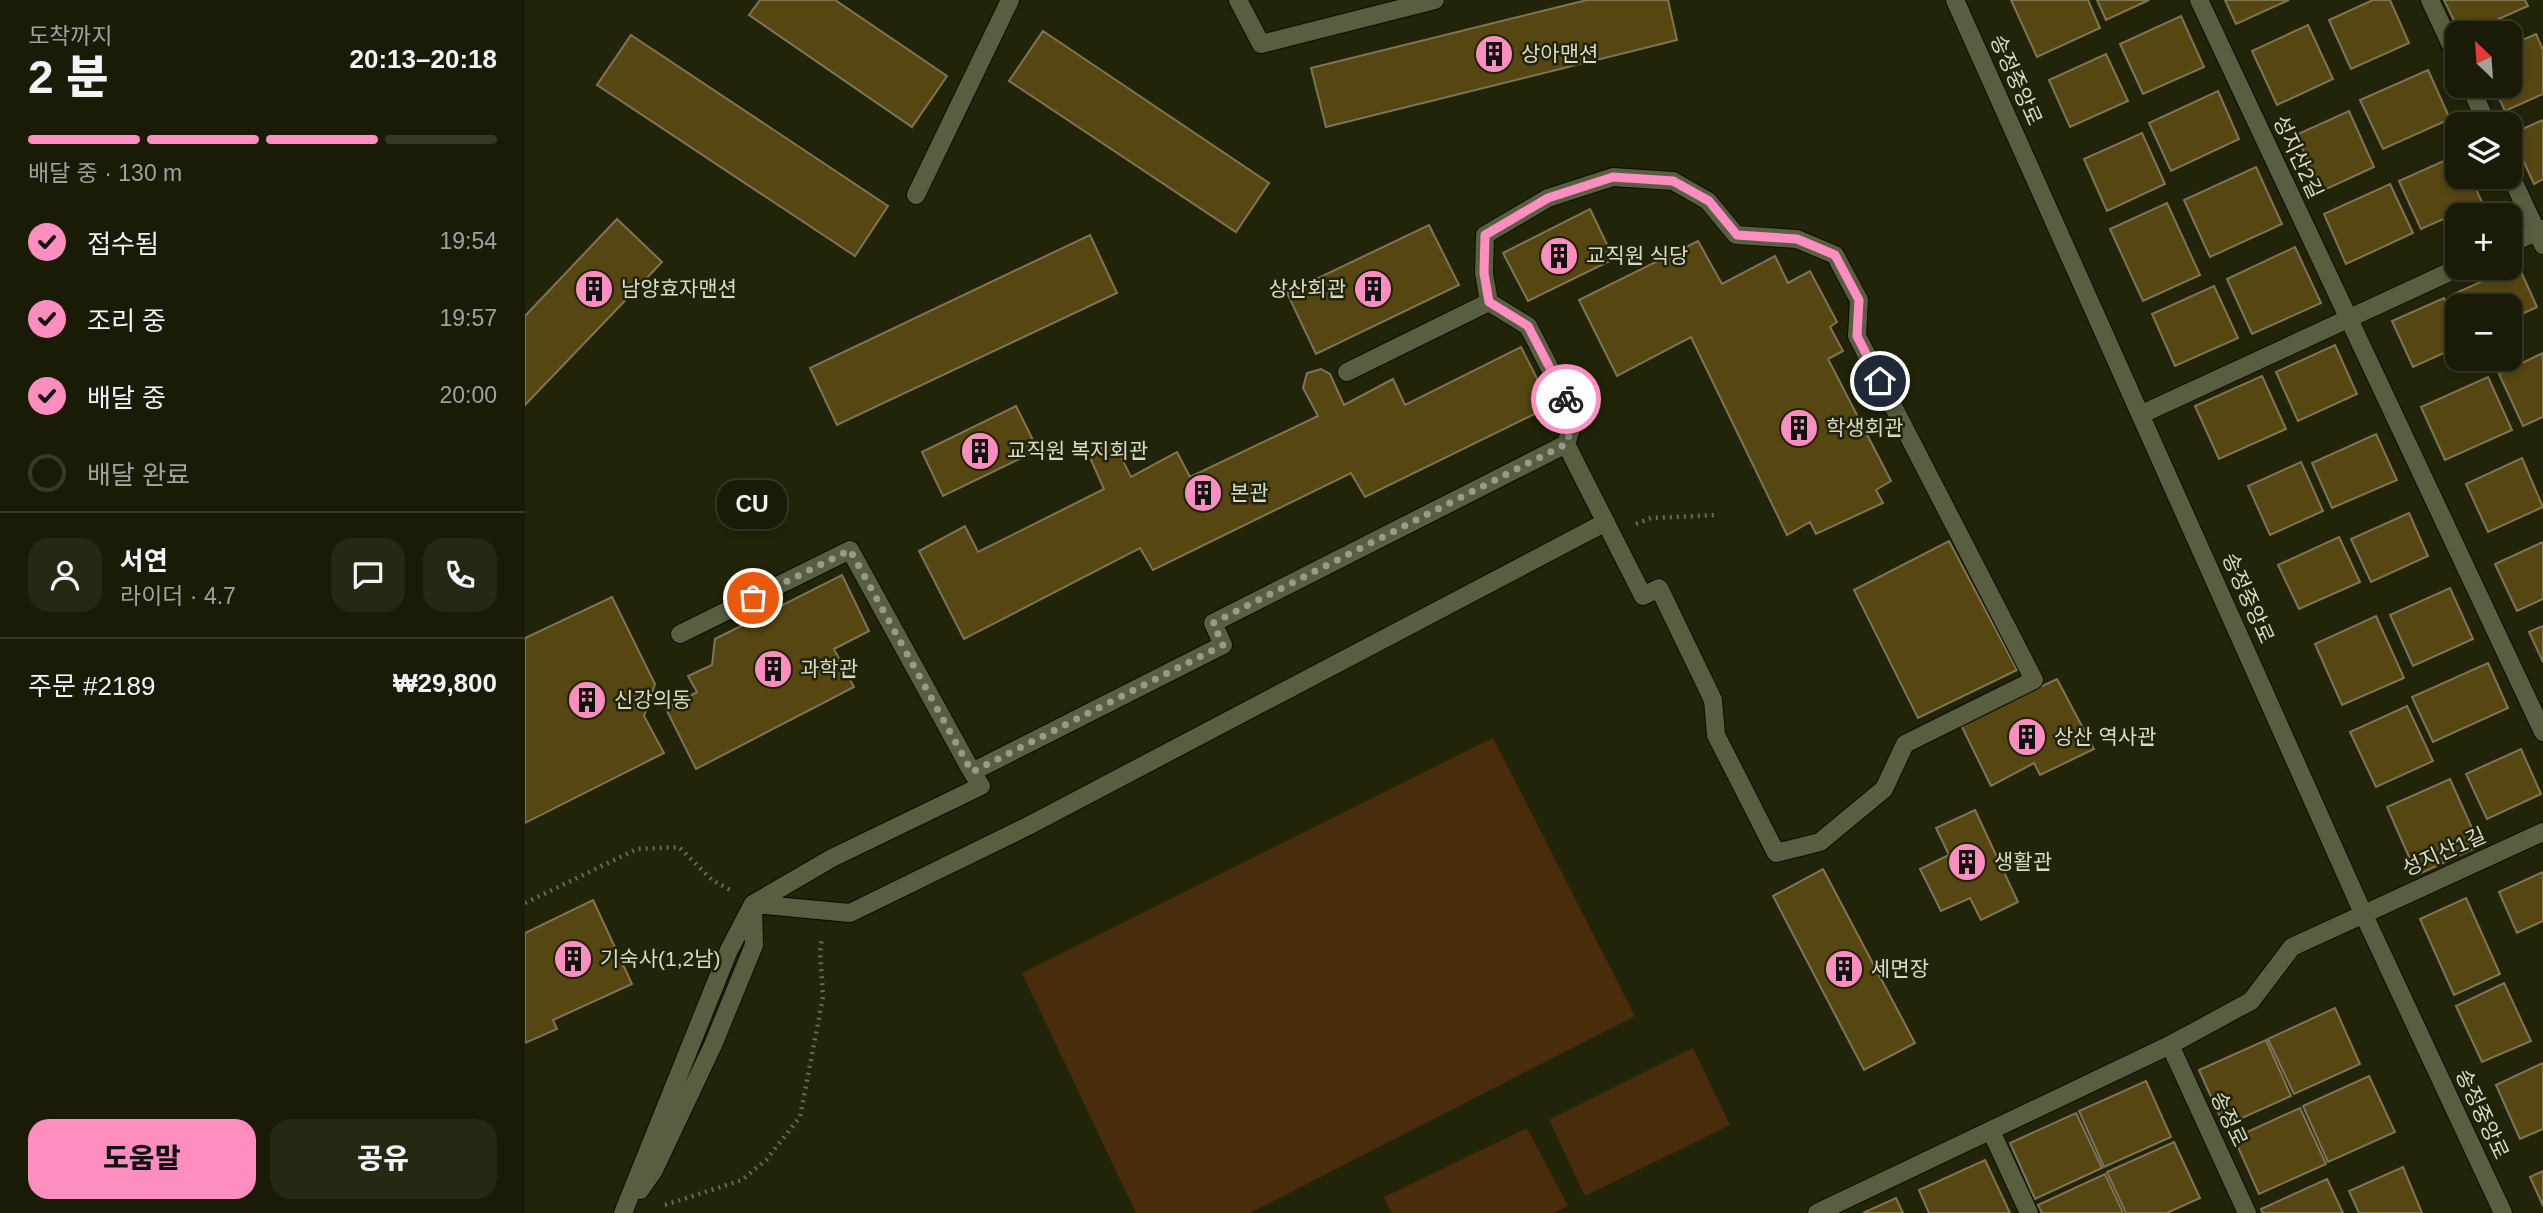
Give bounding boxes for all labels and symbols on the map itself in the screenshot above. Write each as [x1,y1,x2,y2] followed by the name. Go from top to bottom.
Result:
[2445,21,2522,98] north arrow
[1986,31,2047,129] street label: 송정중앙로
[1473,33,1515,75] building icon: 상아맨션
[1521,42,1598,65] place label: 상아맨션
[2269,112,2328,202] street label: 성지산2길
[1538,235,1580,277] building icon: 교직원 식당
[1586,244,1688,267] place label: 교직원 식당
[573,268,615,310] building icon: 남양효자맨션
[1352,268,1394,310] building icon: 상산회관
[621,277,737,300] place label: 남양효자맨션
[1269,277,1346,300] place label: 상산회관
[1850,351,1910,411] pin
[1531,364,1601,434] courier
[1778,407,1820,449] building icon: 학생회관
[1826,416,1903,439] place label: 학생회관
[959,430,1001,472] building icon: 교직원 복지회관
[1007,439,1148,462] place label: 교직원 복지회관
[1182,472,1224,514] building icon: 본관
[718,479,788,528] callout: CU
[1230,481,1269,504] place label: 본관
[2218,549,2279,647] street label: 송정중앙로
[723,568,783,628] pin
[752,648,794,690] building icon: 과학관
[800,657,858,680] place label: 과학관
[566,679,608,721] building icon: 신강의동
[614,688,691,711] place label: 신강의동
[2006,716,2048,758] building icon: 상산 역사관
[2054,725,2156,748] place label: 상산 역사관
[2398,823,2489,880] street label: 성지산1길
[1946,841,1988,883] building icon: 생활관
[1994,850,2052,873] place label: 생활관
[552,938,594,980] building icon: 기숙사(1,2남)
[600,947,720,970] place label: 기숙사(1,2남)
[1823,948,1865,990] building icon: 세면장
[1871,957,1929,980] place label: 세면장
[2452,1065,2513,1162] street label: 송정중앙로
[2207,1088,2252,1150] street label: 송정로

